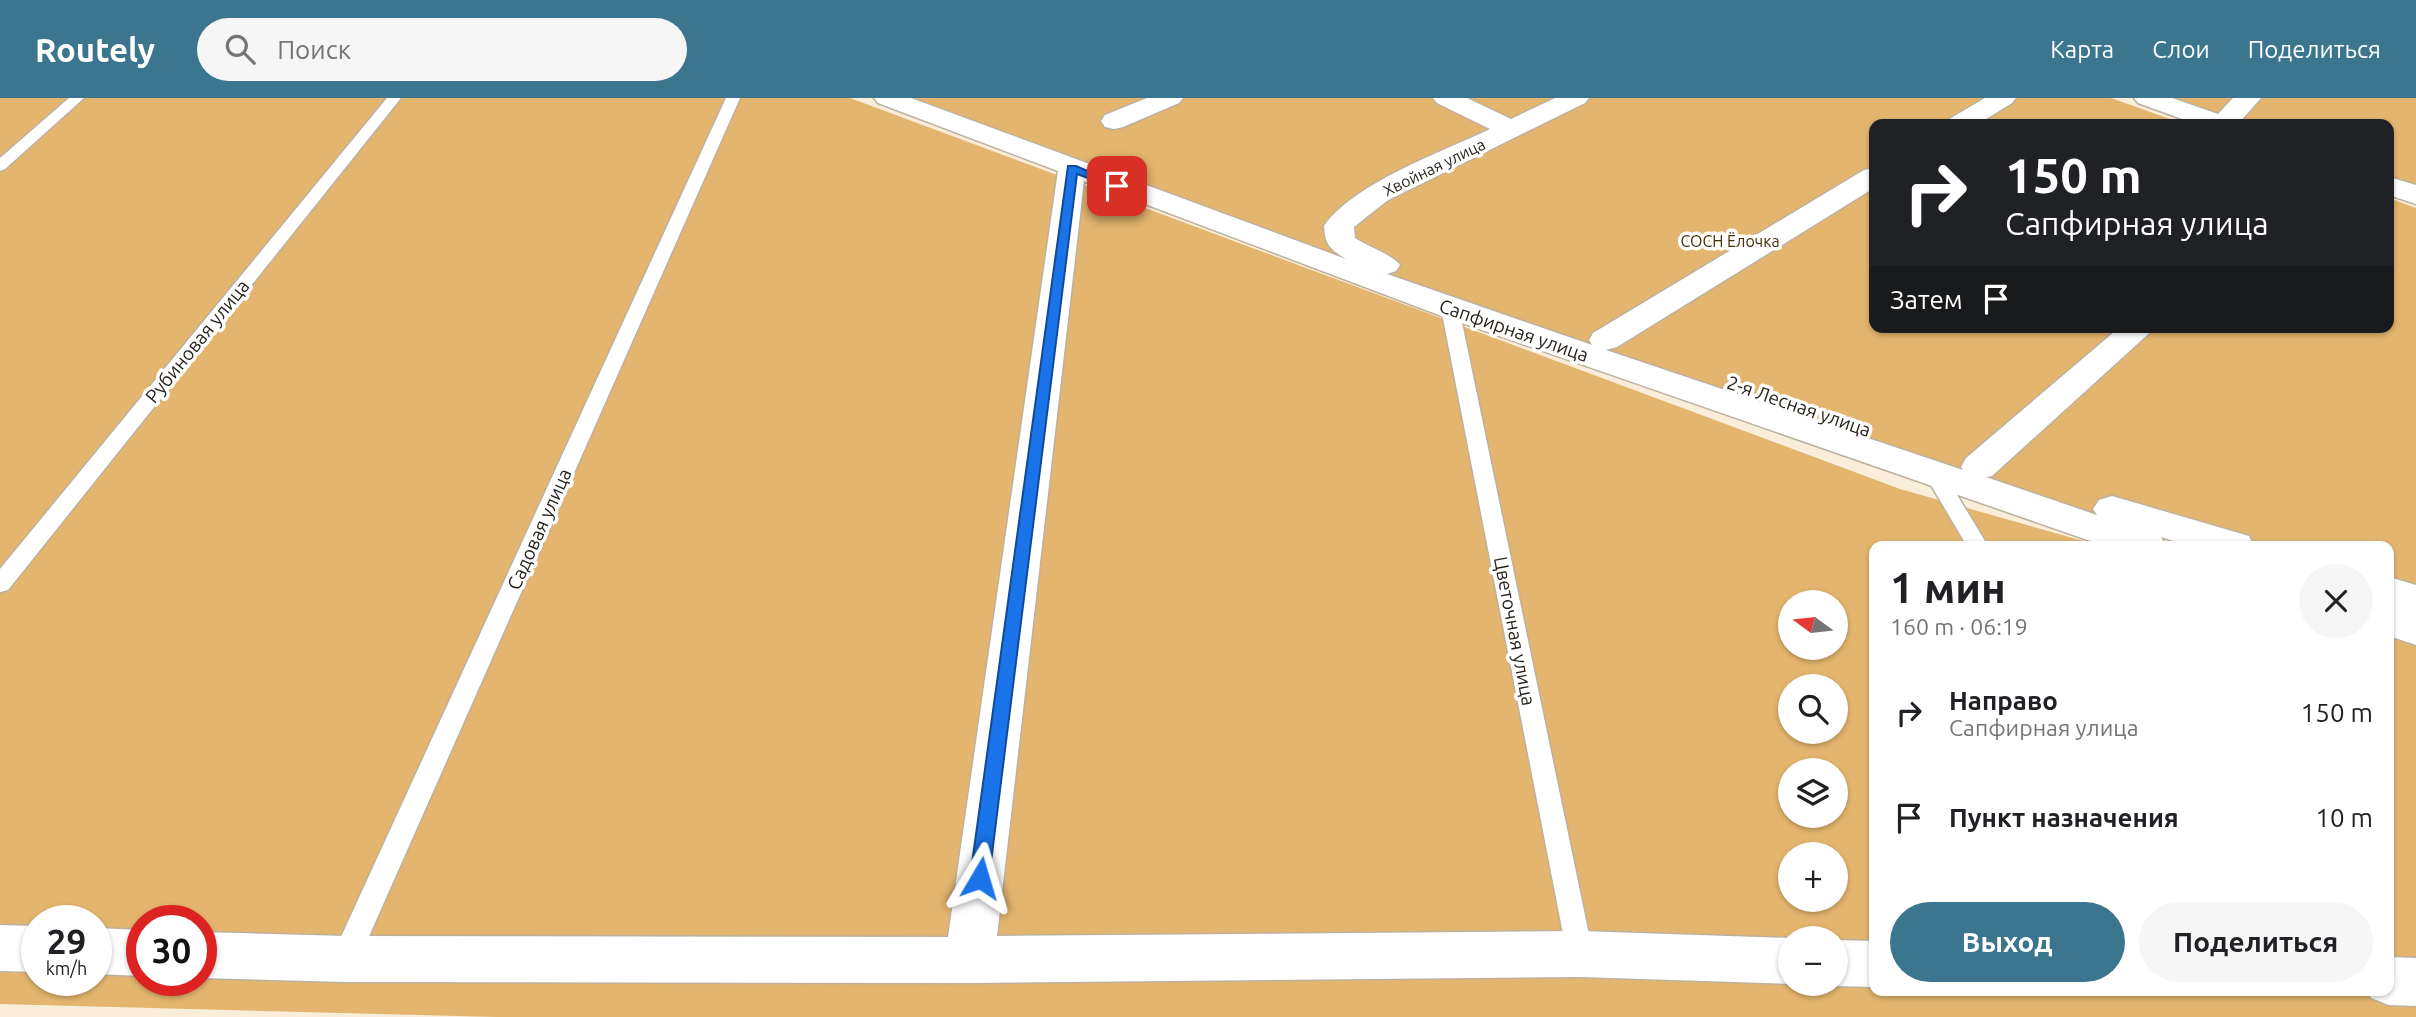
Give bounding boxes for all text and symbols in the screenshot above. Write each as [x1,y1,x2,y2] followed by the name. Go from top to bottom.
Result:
[197,18,687,81] search box
[221,30,259,68] icon: search
[35,31,155,68] text: Routely
[277,35,351,64] text: Поиск
[2050,36,2114,63] text: Карта
[2152,36,2210,63] text: Слои
[2248,36,2381,63] text: Поделиться
[1380,135,1488,199] street label: Хвойная улица
[1890,147,1981,238] icon: right
[2005,147,2142,202] text: 150 m
[1087,156,1147,216] pin
[1098,167,1136,205] icon: arrive
[2005,205,2269,241] text: Сапфирная улица
[1680,232,1780,250] park label: СОСН Ёлочка
[141,275,253,407] street label: Рубиновая улица
[1977,280,2015,318] icon: arrive
[1890,285,1963,314] text: Затем
[1436,294,1592,366] street label: Сапфирная улица
[1724,371,1874,441] street label: 2-я Лесная улица
[502,465,576,593] street label: Садовая улица
[1490,555,1540,707] street label: Цветочная улица
[1890,564,2006,611] text: 1 мин
[2299,564,2373,638] button: close
[1778,590,1848,660] north arrow
[1778,590,1848,996] map controls
[1890,614,2028,639] text: 160 m · 06:19
[1778,674,1848,744] button: search
[1949,686,2058,715] text: Направо
[1890,694,1928,732] icon: right
[2301,698,2373,727] text: 150 m
[1949,715,2139,740] text: Сапфирная улица
[1778,758,1848,828] button: layers
[1890,799,1928,837] icon: arrive
[1949,803,2179,832] text: Пункт назначения
[2315,803,2373,832] text: 10 m
[943,841,1017,915] position arrow
[1778,842,1848,912] button: +
[1890,902,2125,982] button: Выход
[2139,902,2373,982] button: Поделиться
[126,905,217,996] speed limit sign: 30
[47,921,86,961] text: 29
[1778,926,1848,996] button: −
[46,958,87,978] text: km/h

